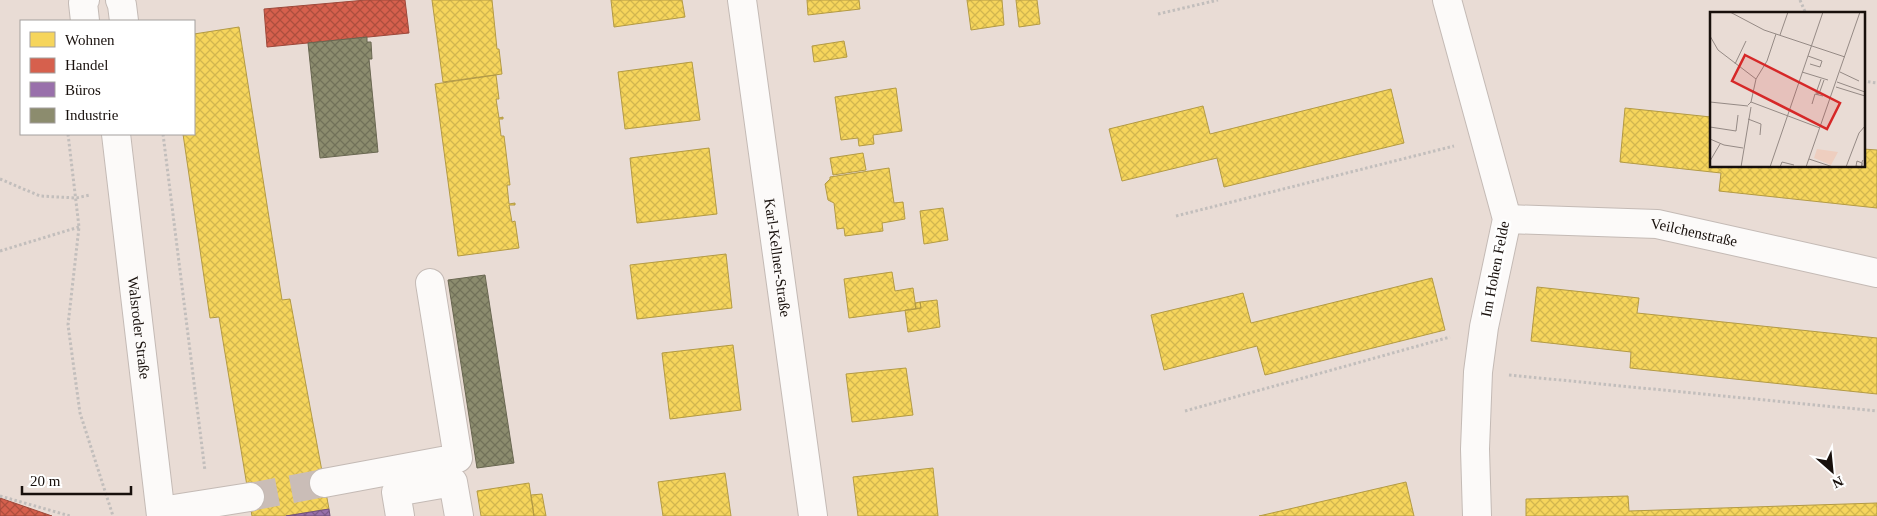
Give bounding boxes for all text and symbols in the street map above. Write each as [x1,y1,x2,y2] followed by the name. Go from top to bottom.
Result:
[1710,12,1864,168] inset map
[20,20,195,135] legend
[65,32,115,48] text: Wohnen
[65,57,108,73] text: Handel
[65,82,101,98] text: Büros
[65,107,119,123] text: Industrie
[761,197,794,318] street label: Karl-Kellner-Straße
[1650,216,1739,250] street label: Veilchenstraße
[1478,219,1512,318] street label: Im Hohen Felde
[125,275,153,380] street label: Walsroder Straße
[1807,446,1857,496] north arrow
[22,464,131,496] scale bar
[30,473,61,489] text: 20 m
[1830,473,1846,491] text: N

